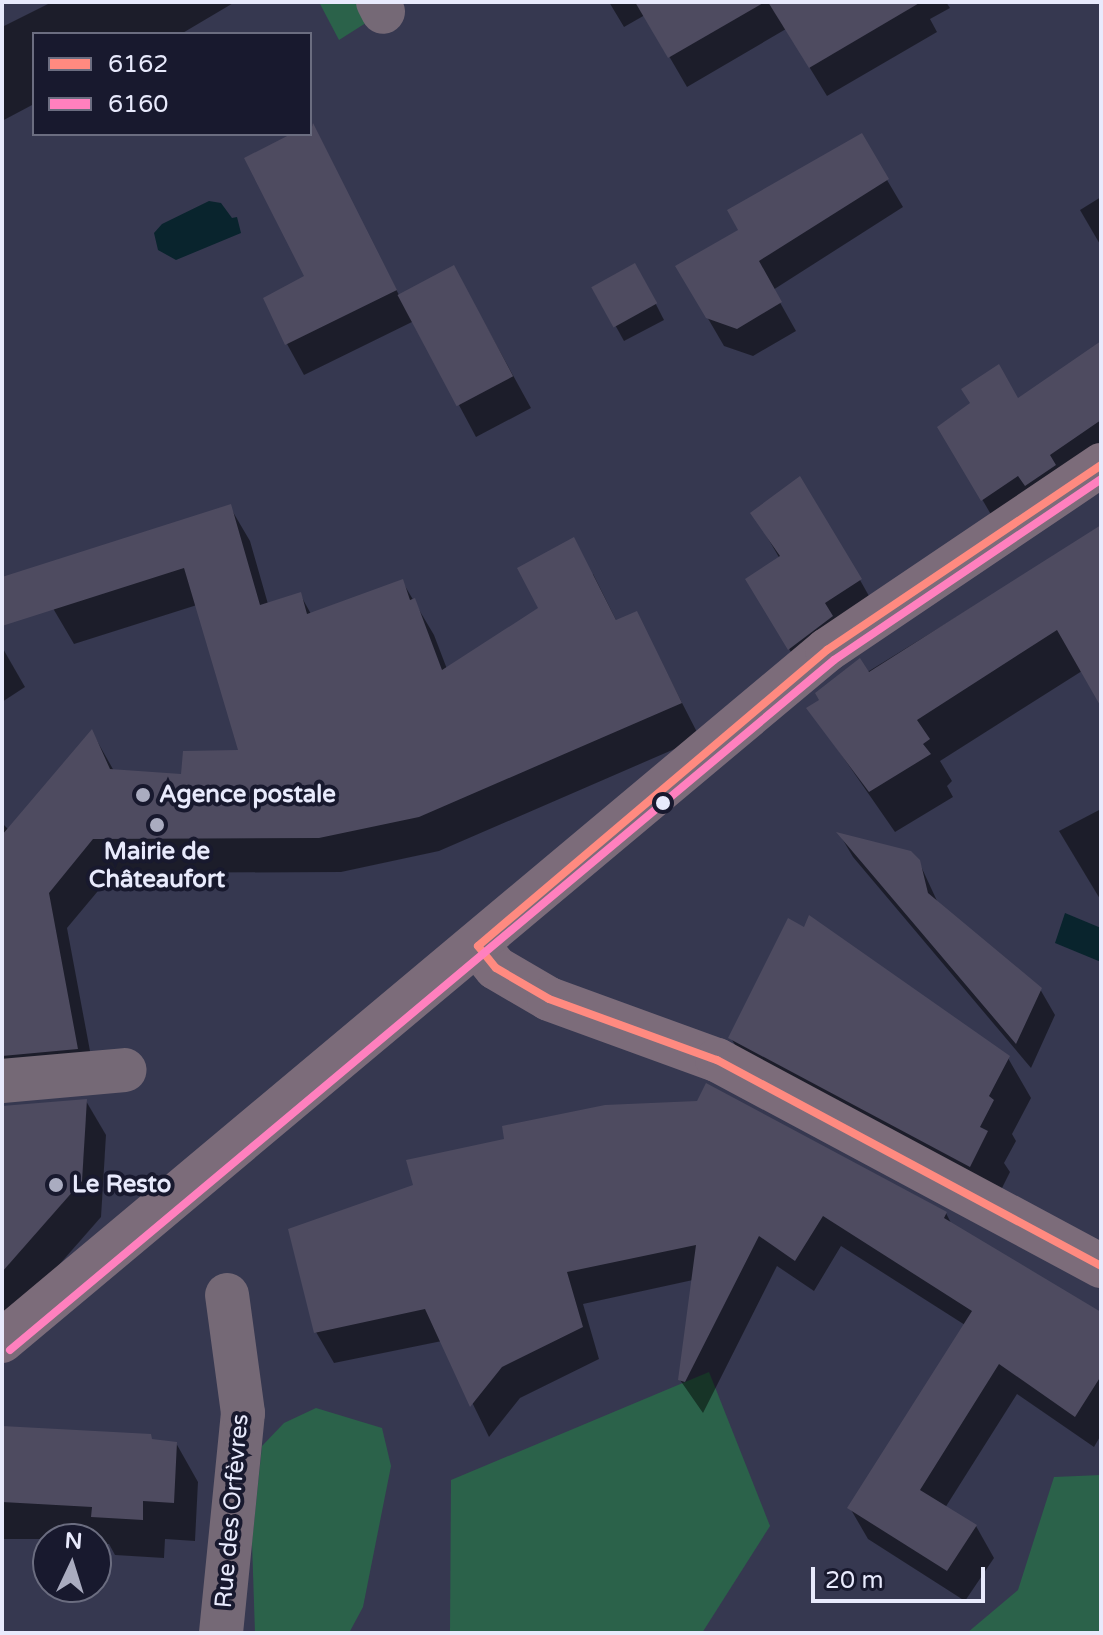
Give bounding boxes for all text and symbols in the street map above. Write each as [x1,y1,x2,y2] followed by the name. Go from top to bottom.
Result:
[32,32,312,136] legend
[108,50,168,79] text: 6162
[108,90,168,119] text: 6160
[159,781,336,809] place label: Agence postale
[134,786,152,804] marker: Agence postale
[655,795,671,811] unlabelled marker
[148,816,166,834] marker: Mairie de Châteaufort
[89,838,225,894] place label: Mairie de Châteaufort
[72,1171,171,1199] place label: Le Resto
[47,1176,65,1194] marker: Le Resto
[209,1413,255,1609] street label: Rue des Orfèvres
[32,1523,112,1603] north arrow
[64,1527,83,1555] text: N
[815,1551,989,1601] scale bar
[825,1566,883,1595] text: 20 m

